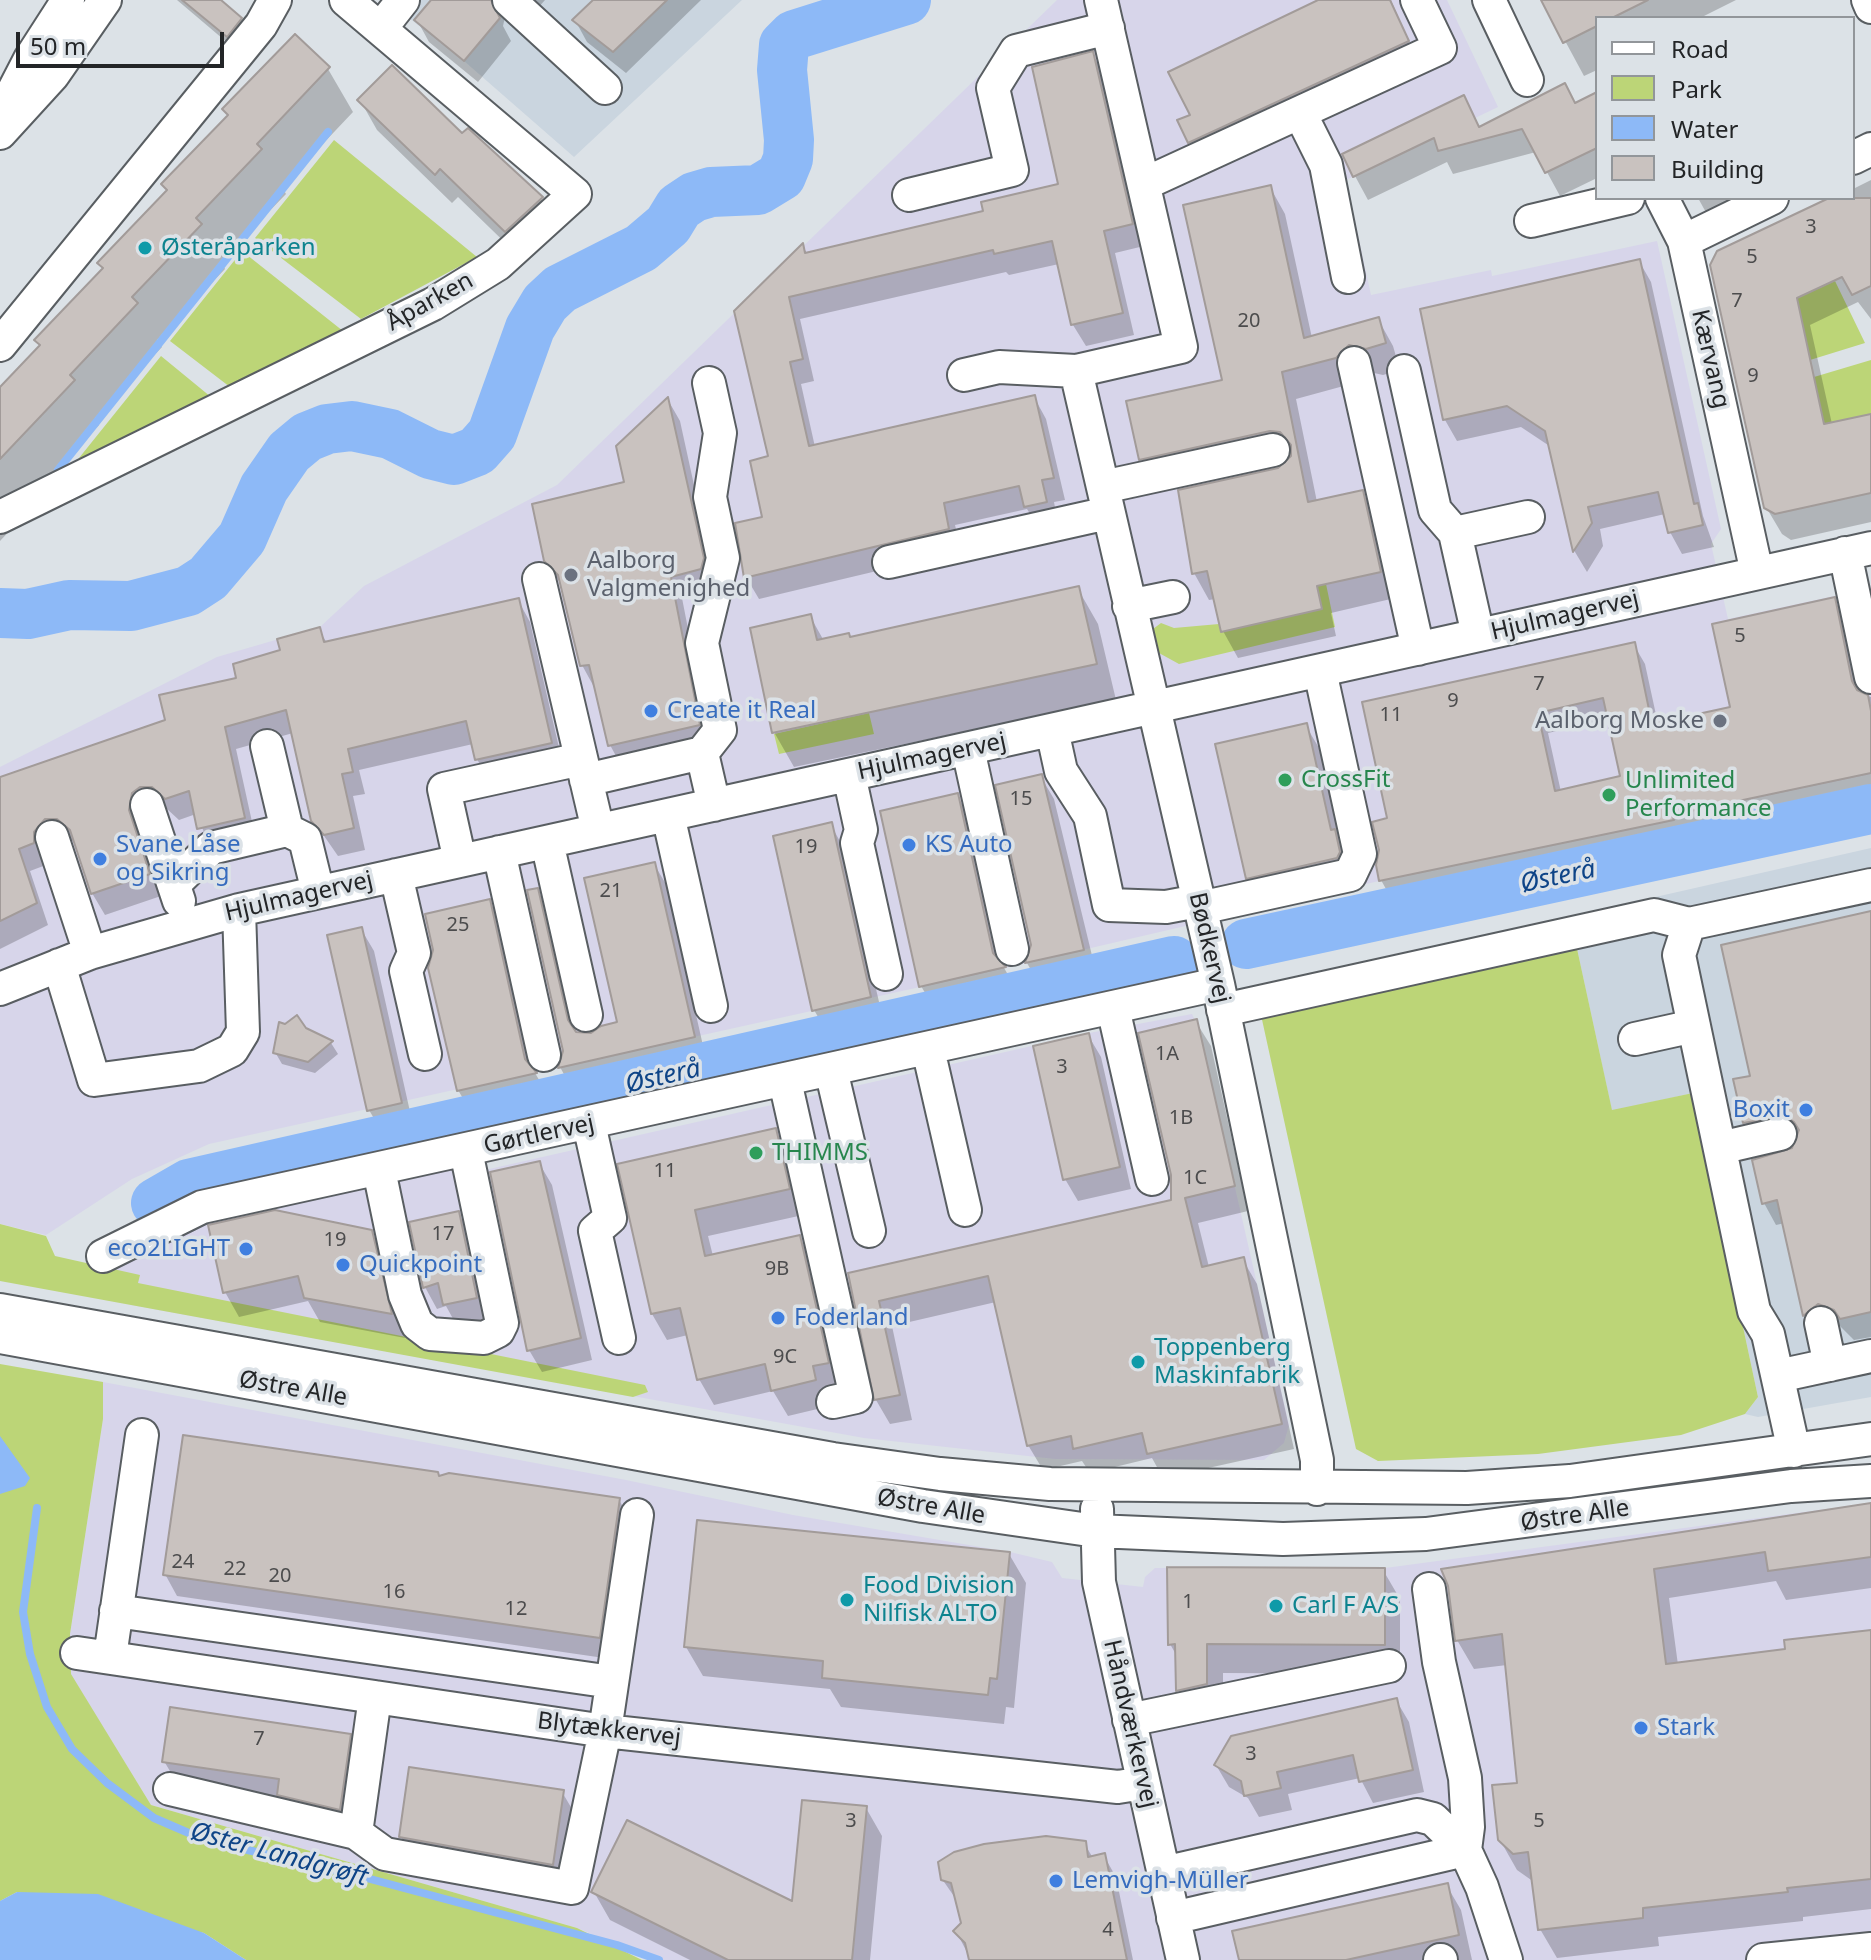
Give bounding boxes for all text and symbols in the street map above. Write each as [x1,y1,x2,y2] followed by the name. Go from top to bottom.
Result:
[20,16,228,66] scale bar
[1595,16,1855,200] legend
[30,29,86,62] text: 50 m
[1671,32,1729,65] text: Road
[1671,72,1722,105] text: Park
[1671,112,1738,145] text: Water
[1671,152,1764,185] text: Building
[1805,215,1817,239] house number: 3
[161,234,316,262] place label: Østeråparken
[136,239,154,257] marker: Østeråparken
[1746,245,1758,269] house number: 5
[382,266,478,338] street label: Åparken
[1731,289,1743,313] house number: 7
[1685,307,1735,411] street label: Kærvang
[1238,309,1260,333] house number: 20
[1747,364,1759,388] house number: 9
[587,547,750,603] place label: Aalborg Valgmenighed
[562,566,580,584] marker: Aalborg Valgmenighed
[1488,585,1642,647] street label: Hjulmagervej
[1734,624,1746,648] house number: 5
[1533,672,1545,696] house number: 7
[1447,689,1459,713] house number: 9
[667,697,816,725] place label: Create it Real
[642,702,660,720] marker: Create it Real
[1380,703,1402,727] house number: 11
[1535,707,1704,735] place label: Aalborg Moske
[1711,712,1729,730] marker: Aalborg Moske
[855,727,1009,787] street label: Hjulmagervej
[1301,766,1390,794] place label: CrossFit
[1625,767,1771,823] place label: Unlimited Performance
[1276,771,1294,789] marker: CrossFit
[1600,786,1618,804] marker: Unlimited Performance
[1010,787,1032,811] house number: 15
[116,831,241,887] place label: Svane Låse og Sikring
[925,831,1013,859] place label: KS Auto
[795,835,817,859] house number: 19
[900,836,918,854] marker: KS Auto
[91,850,109,868] marker: Svane Låse og Sikring
[1517,854,1599,900] water label: Østerå
[222,866,376,928] street label: Hjulmagervej
[600,879,622,903] house number: 21
[1182,890,1236,1006] street label: Bødkervej
[447,913,469,937] house number: 25
[1155,1042,1179,1066] house number: 1A
[622,1053,704,1101] water label: Østerå
[1056,1055,1068,1079] house number: 3
[1733,1096,1790,1124] place label: Boxit
[1797,1101,1815,1119] marker: Boxit
[1169,1106,1193,1130] house number: 1B
[481,1109,597,1161] street label: Gørtlervej
[772,1139,868,1167] place label: THIMMS
[747,1144,765,1162] marker: THIMMS
[654,1159,676,1183] house number: 11
[1183,1166,1207,1190] house number: 1C
[432,1222,454,1246] house number: 17
[324,1228,346,1252] house number: 19
[107,1235,230,1263] place label: eco2LIGHT
[237,1240,255,1258] marker: eco2LIGHT
[359,1251,482,1279] place label: Quickpoint
[334,1256,352,1274] marker: Quickpoint
[765,1257,789,1281] house number: 9B
[794,1304,908,1332] place label: Foderland
[769,1309,787,1327] marker: Foderland
[1154,1334,1300,1390] place label: Toppenberg Maskinfabrik
[773,1345,797,1369] house number: 9C
[1129,1353,1147,1371] marker: Toppenberg Maskinfabrik
[237,1365,349,1413] street label: Østre Alle
[875,1483,987,1531] street label: Østre Alle
[1519,1494,1631,1538] street label: Østre Alle
[172,1550,194,1574] house number: 24
[224,1557,246,1581] house number: 22
[269,1564,291,1588] house number: 20
[863,1572,1015,1628] place label: Food Division Nilfisk ALTO
[383,1580,405,1604] house number: 16
[1182,1590,1194,1614] house number: 1
[838,1591,856,1609] marker: Food Division Nilfisk ALTO
[1292,1592,1399,1620] place label: Carl F A/S
[505,1597,527,1621] house number: 12
[1267,1597,1285,1615] marker: Carl F A/S
[1097,1637,1163,1811] street label: Håndværkervej
[536,1707,682,1753] street label: Blytækkervej
[1657,1714,1715,1742] place label: Stark
[1632,1719,1650,1737] marker: Stark
[253,1727,265,1751] house number: 7
[1245,1742,1257,1766] house number: 3
[845,1809,857,1833] house number: 3
[1533,1809,1545,1833] house number: 5
[187,1816,371,1894] water label: Øster Landgrøft
[1072,1867,1249,1895] place label: Lemvigh-Müller
[1047,1872,1065,1890] marker: Lemvigh-Müller
[1102,1918,1114,1942] house number: 4

